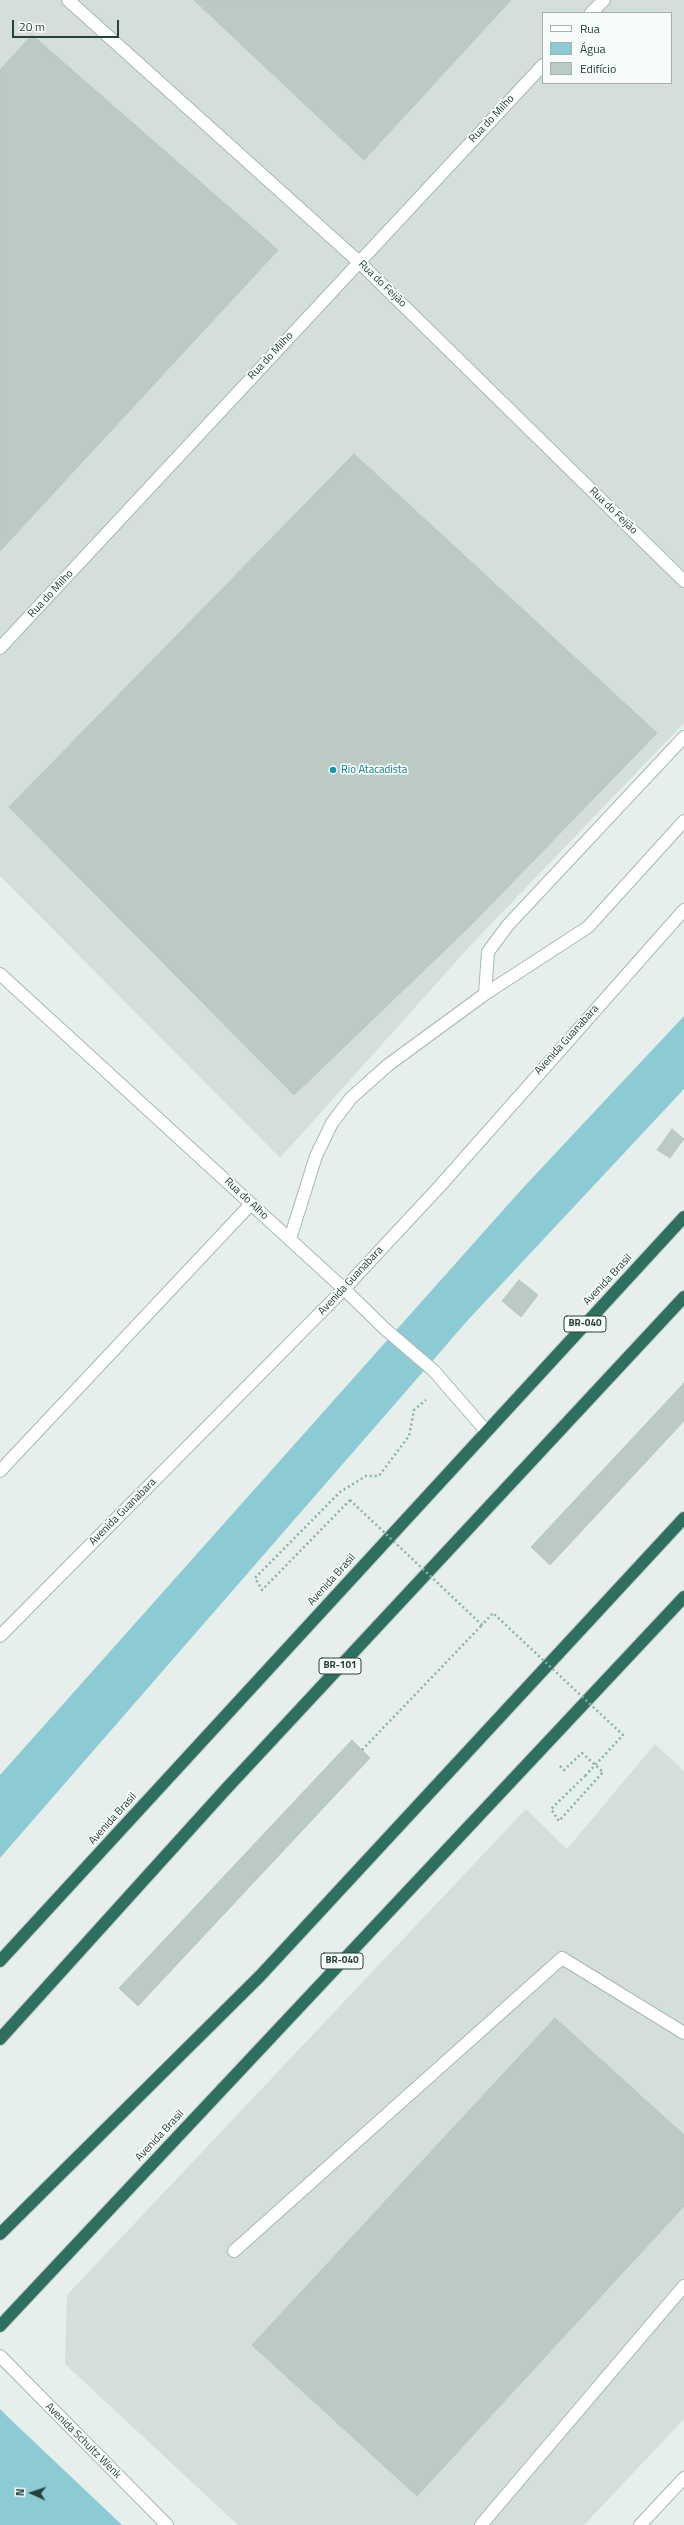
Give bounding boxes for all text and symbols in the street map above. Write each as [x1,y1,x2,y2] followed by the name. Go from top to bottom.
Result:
[14,12,121,38] scale bar
[542,12,672,84] legend
[19,17,45,36] text: 20 m
[580,19,600,38] text: Rua
[580,39,606,58] text: Água
[580,59,616,78] text: Edifício
[467,92,517,146] street label: Rua do Milho
[355,258,409,310] street label: Rua do Feijão
[246,329,296,383] street label: Rua do Milho
[586,485,640,537] street label: Rua do Feijão
[26,567,76,621] street label: Rua do Milho
[341,763,407,777] place label: Rio Atacadista
[328,765,338,775] marker: Rio Atacadista
[532,1002,602,1078] street label: Avenida Guanabara
[221,1175,271,1223] street label: Rua do Alho
[316,1244,386,1318] street label: Avenida Guanabara
[581,1252,635,1308] street label: Avenida Brasil
[564,1316,606,1332] road number: BR-040
[87,1476,159,1548] street label: Avenida Guanabara
[305,1551,359,1609] street label: Avenida Brasil
[319,1658,361,1674] road number: BR-101
[86,1790,140,1848] street label: Avenida Brasil
[321,1953,363,1969] road number: BR-040
[133,2108,187,2164] street label: Avenida Brasil
[42,2400,124,2482] street label: Avenida Schultz Wenk
[12,2473,52,2513] north arrow
[12,2488,28,2497] text: N

